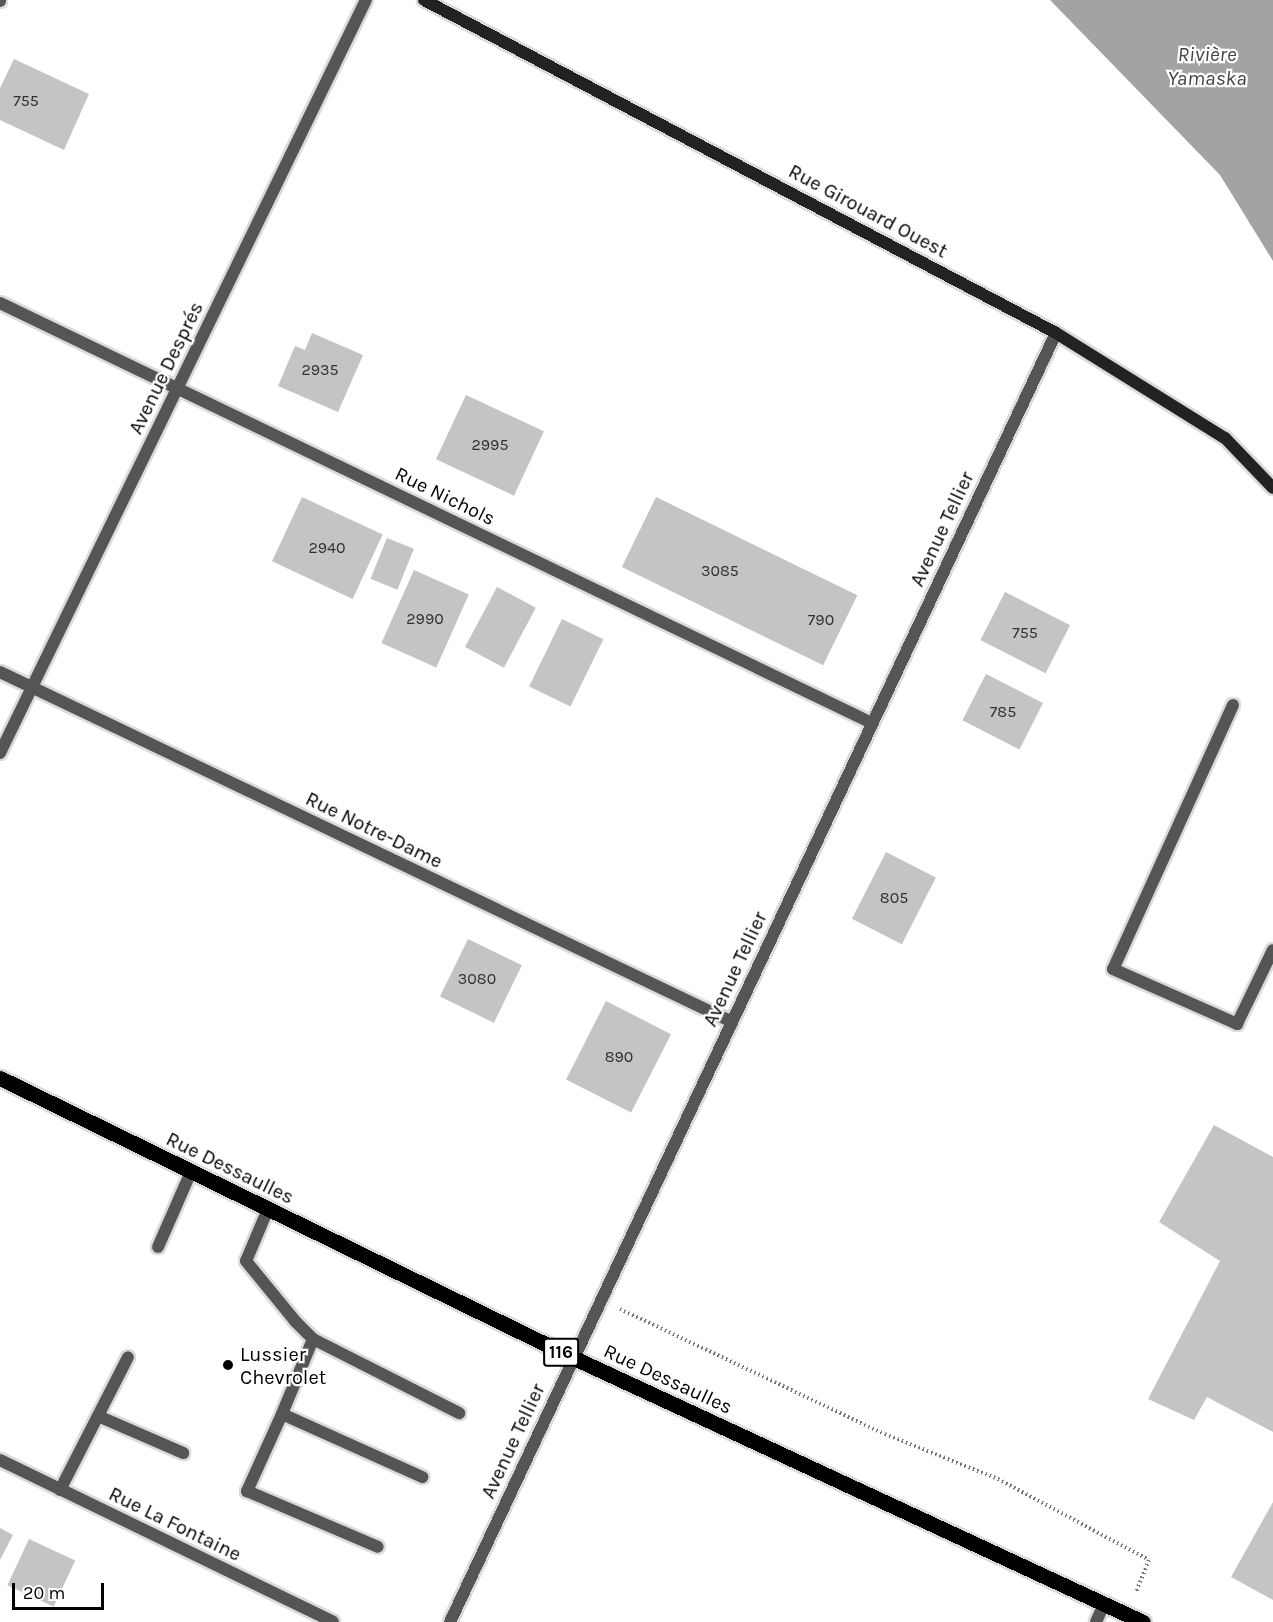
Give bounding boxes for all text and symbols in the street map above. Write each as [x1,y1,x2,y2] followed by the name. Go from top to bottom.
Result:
[1167,41,1247,91] water label: Rivière Yamaska
[13,91,39,111] house number: 755
[784,159,952,263] street label: Rue Girouard Ouest
[124,298,208,438] street label: Avenue Després
[301,360,339,380] house number: 2935
[472,435,508,455] house number: 2995
[391,461,499,531] street label: Rue Nichols
[905,468,979,590] street label: Avenue Tellier
[309,538,345,558] house number: 2940
[701,561,739,581] house number: 3085
[406,609,444,629] house number: 2990
[808,610,834,630] house number: 790
[1012,623,1038,643] house number: 755
[990,702,1016,722] house number: 785
[302,787,446,873] street label: Rue Notre-Dame
[880,888,908,908] house number: 805
[698,908,772,1030] street label: Avenue Tellier
[458,969,496,989] house number: 3080
[605,1047,633,1067] house number: 890
[162,1127,298,1209] street label: Rue Dessaulles
[543,1337,579,1367] road number: 116
[600,1339,736,1419] street label: Rue Dessaulles
[240,1342,326,1389] place label: Lussier Chevrolet
[221,1358,235,1372] marker: Lussier Chevrolet
[476,1380,550,1502] street label: Avenue Tellier
[105,1482,245,1566] street label: Rue La Fontaine
[15,1571,106,1609] scale bar
[23,1582,65,1604] text: 20 m

